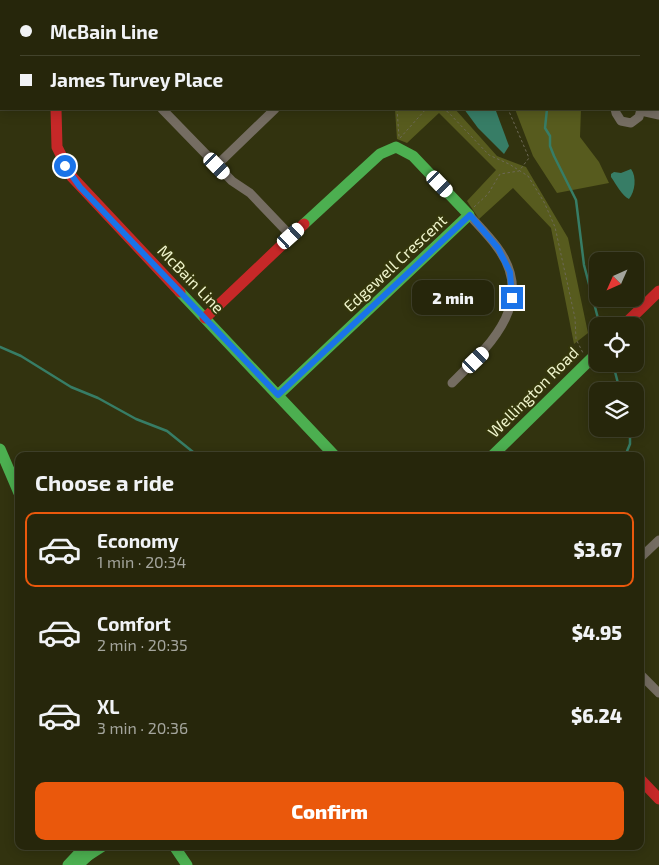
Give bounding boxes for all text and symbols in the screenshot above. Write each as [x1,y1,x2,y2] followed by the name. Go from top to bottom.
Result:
[50,20,158,43] text: McBain Line
[50,68,223,91] text: James Turvey Place
[201,150,232,182] car
[54,155,76,177] route start
[424,168,455,200] car
[339,210,450,315] street label: Edgewell Crescent
[274,220,307,252] car
[154,241,229,317] street label: McBain Line
[589,252,644,308] north arrow
[589,252,644,437] map controls
[412,280,494,316] callout: 2 min
[501,287,523,309] route end
[432,288,474,307] text: 2 min
[589,317,644,372] button: locate
[483,342,582,441] street label: Wellington Road
[459,344,492,376] car
[589,382,644,437] button: layers
[35,469,174,495] text: Choose a ride
[37,527,82,572] icon: car
[97,529,179,552] text: Economy
[574,538,622,561] text: $3.67
[97,552,186,571] text: 1 min · 20:34
[37,610,82,655] icon: car
[97,612,171,635] text: Comfort
[572,621,622,644] text: $4.95
[97,635,188,654] text: 2 min · 20:35
[37,693,82,738] icon: car
[97,695,119,718] text: XL
[571,704,622,727] text: $6.24
[97,718,188,737] text: 3 min · 20:36
[35,782,624,840] button: Confirm

